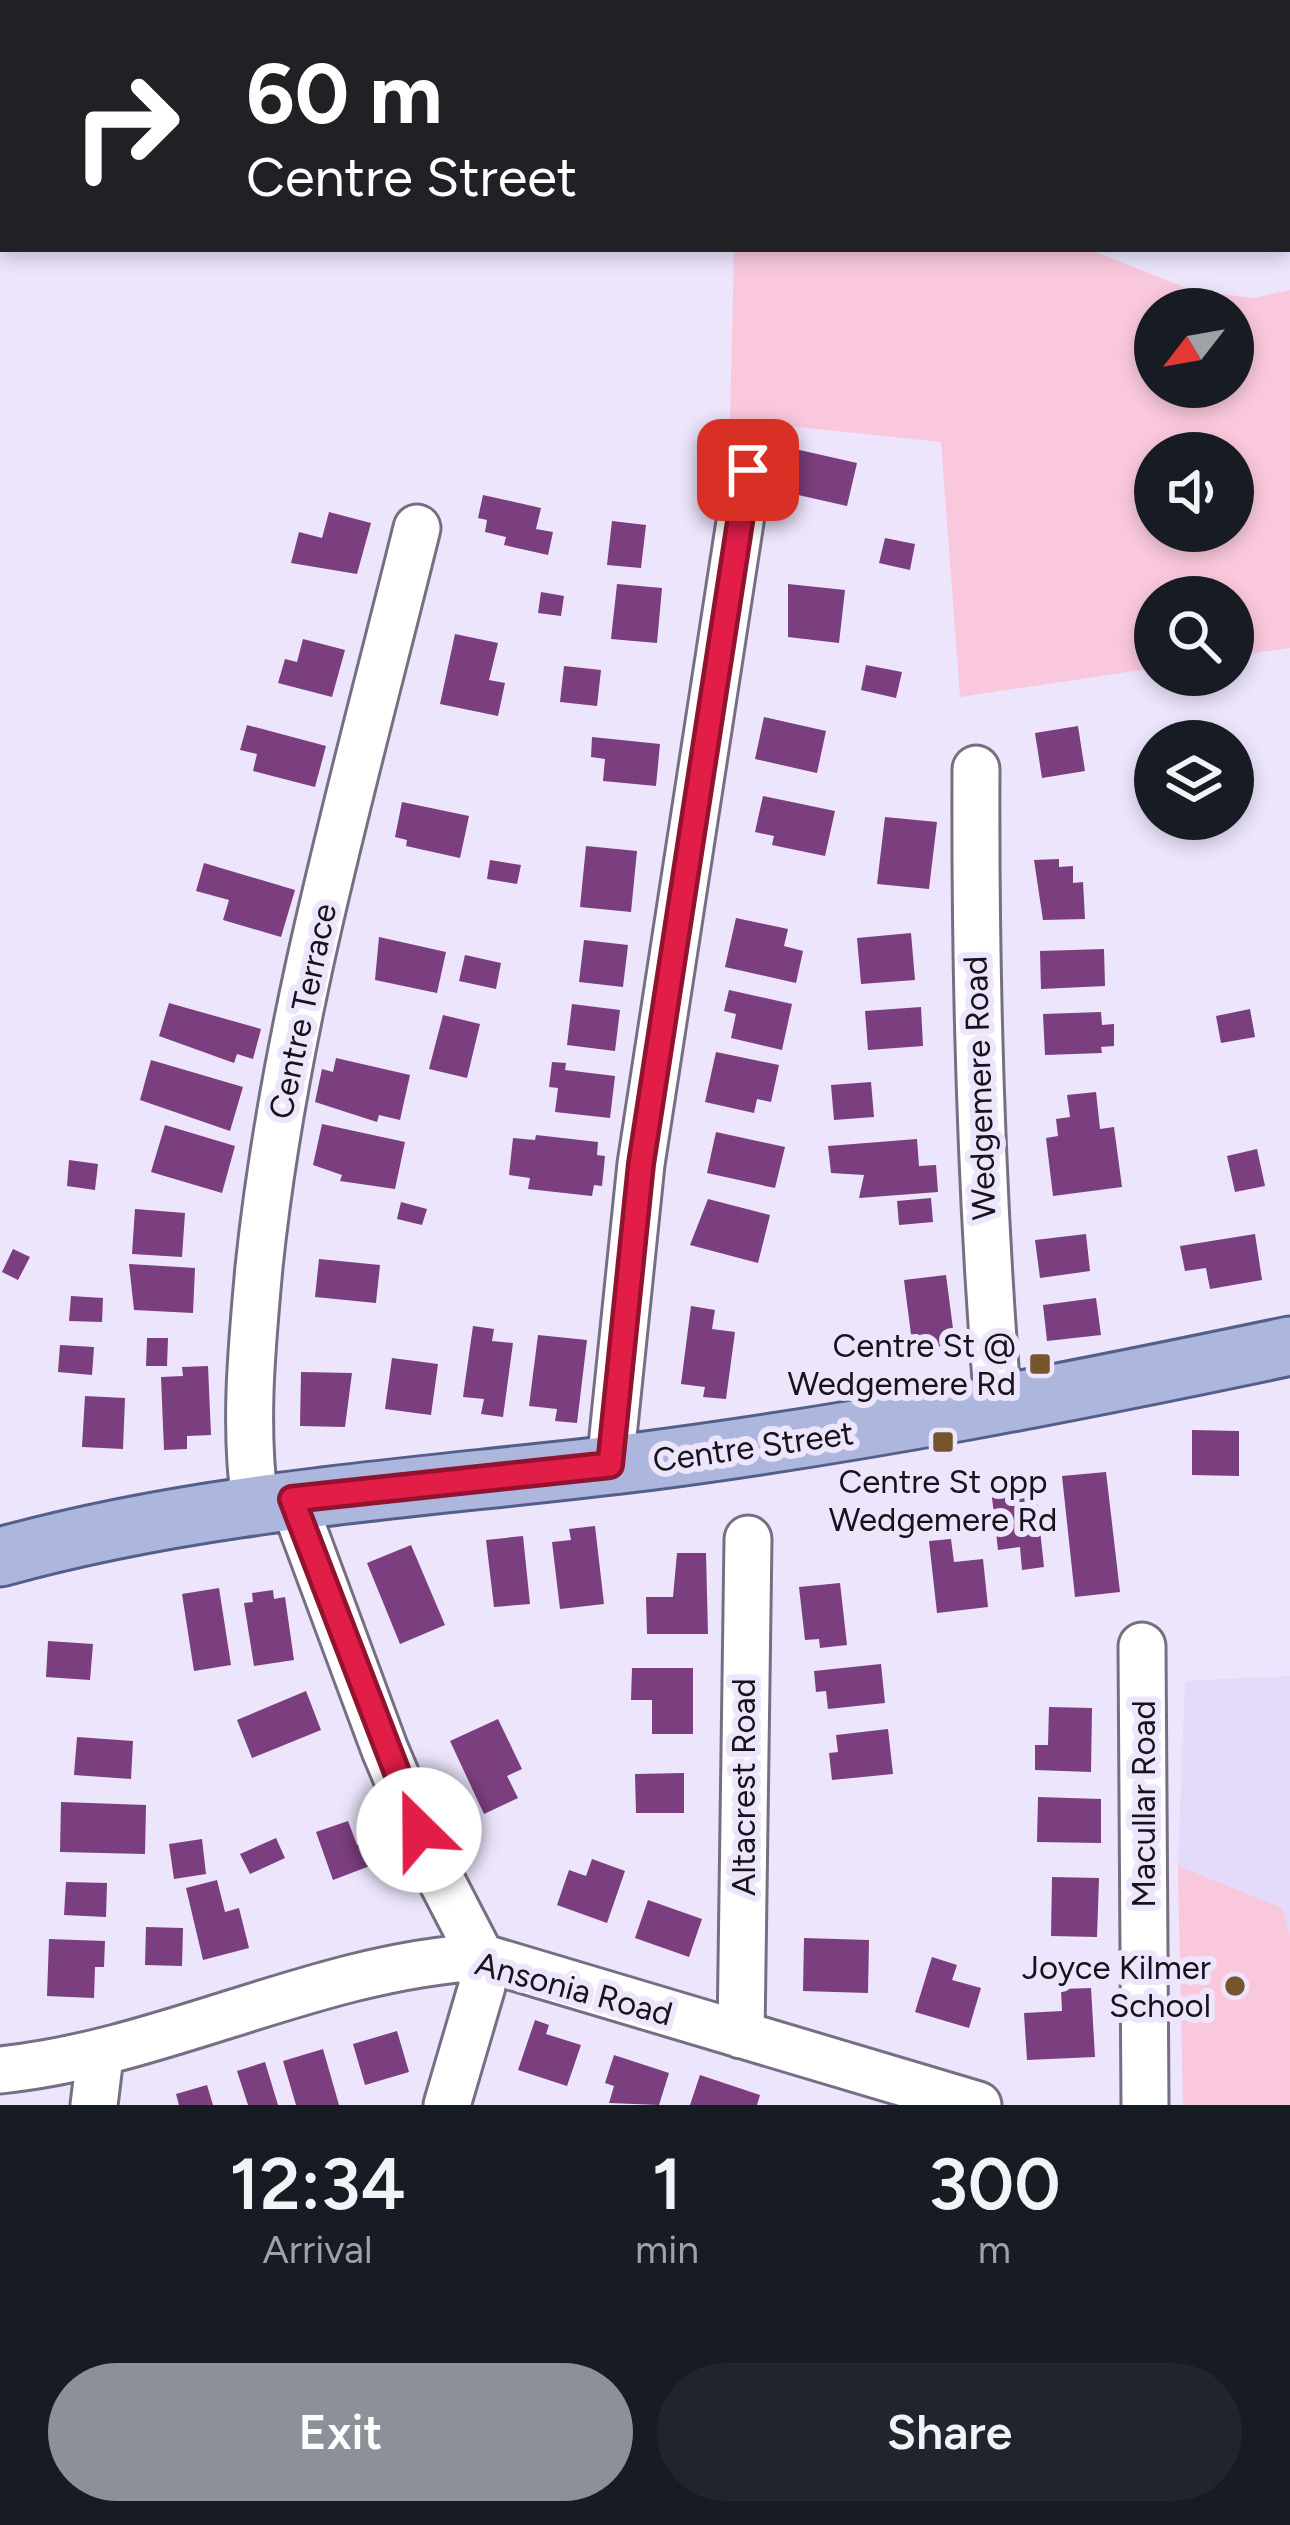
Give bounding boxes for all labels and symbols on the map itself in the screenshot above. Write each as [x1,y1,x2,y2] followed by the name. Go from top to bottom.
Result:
[1134,288,1254,408] north arrow
[697,419,799,521] pin
[261,900,344,1122] street label: Centre Terrace
[955,955,1004,1221] street label: Wedgemere Road
[787,1326,1016,1403] place label: Centre St @ Wedgemere Rd
[1027,1351,1053,1377] marker: Centre St @ Wedgemere Rd
[650,1413,856,1480] street label: Centre Street
[930,1429,956,1455] marker: Centre St opp Wedgemere Rd
[829,1462,1057,1539] place label: Centre St opp Wedgemere Rd
[724,1678,763,1896] street label: Altacrest Road
[1124,1700,1163,1908] street label: Macullar Road
[356,1767,482,1893] position arrow
[471,1943,677,2033] street label: Ansonia Road
[1022,1948,1211,2025] place label: Joyce Kilmer School
[1222,1973,1248,1999] marker: Joyce Kilmer School

